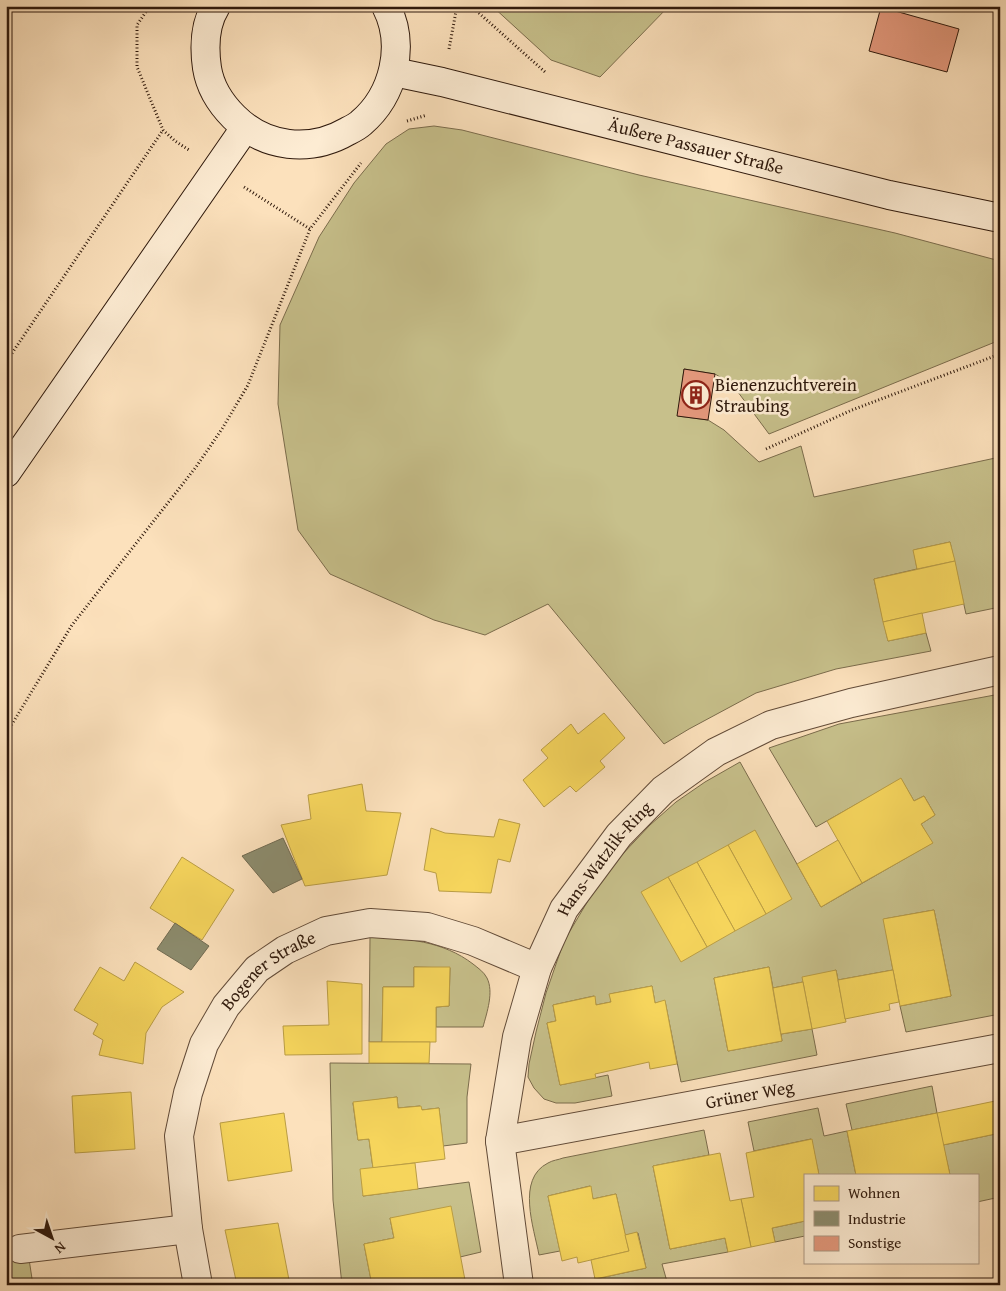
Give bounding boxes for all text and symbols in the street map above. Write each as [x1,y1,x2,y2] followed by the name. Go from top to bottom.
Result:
[606,111,787,181] street label: Äußere Passauer Straße
[715,371,857,419] place label: Bienenzuchtverein Straubing
[681,380,711,410] building icon: Bienenzuchtverein Straubing
[549,794,658,920] street label: Hans-Watzlik-Ring
[214,924,320,1016] street label: Bogener Straße
[703,1073,796,1116] street label: Grüner Weg
[804,1174,978,1264] legend
[848,1182,901,1203] text: Wohnen
[848,1208,906,1229] text: Industrie
[28,1214,78,1264] north arrow
[848,1232,901,1253] text: Sonstige
[50,1237,70,1259] text: N

